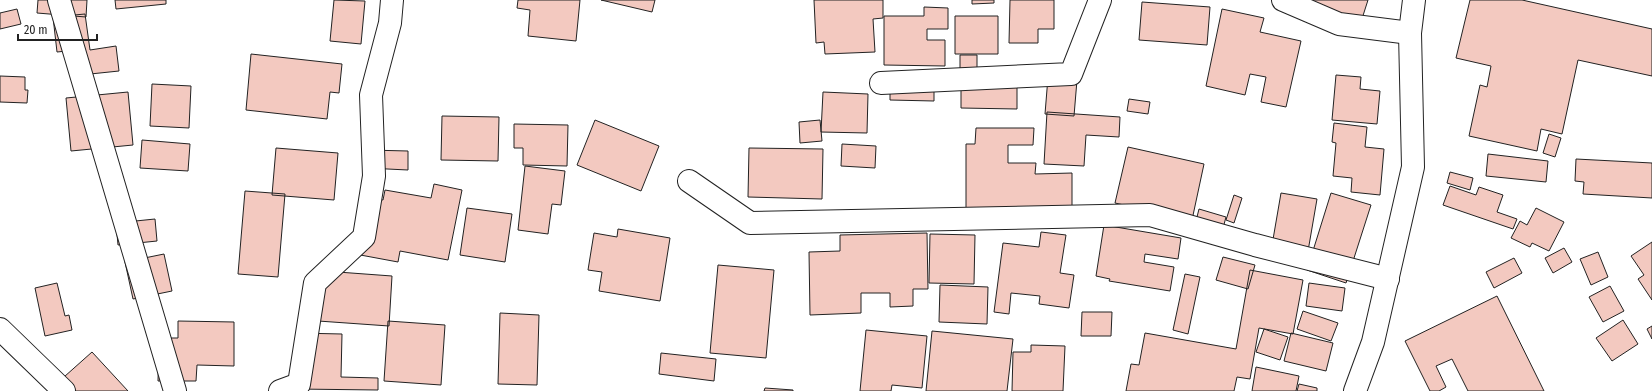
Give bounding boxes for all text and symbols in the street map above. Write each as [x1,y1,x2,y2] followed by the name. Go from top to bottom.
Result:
[18,16,97,42] scale bar
[24,23,48,37] text: 20 m

